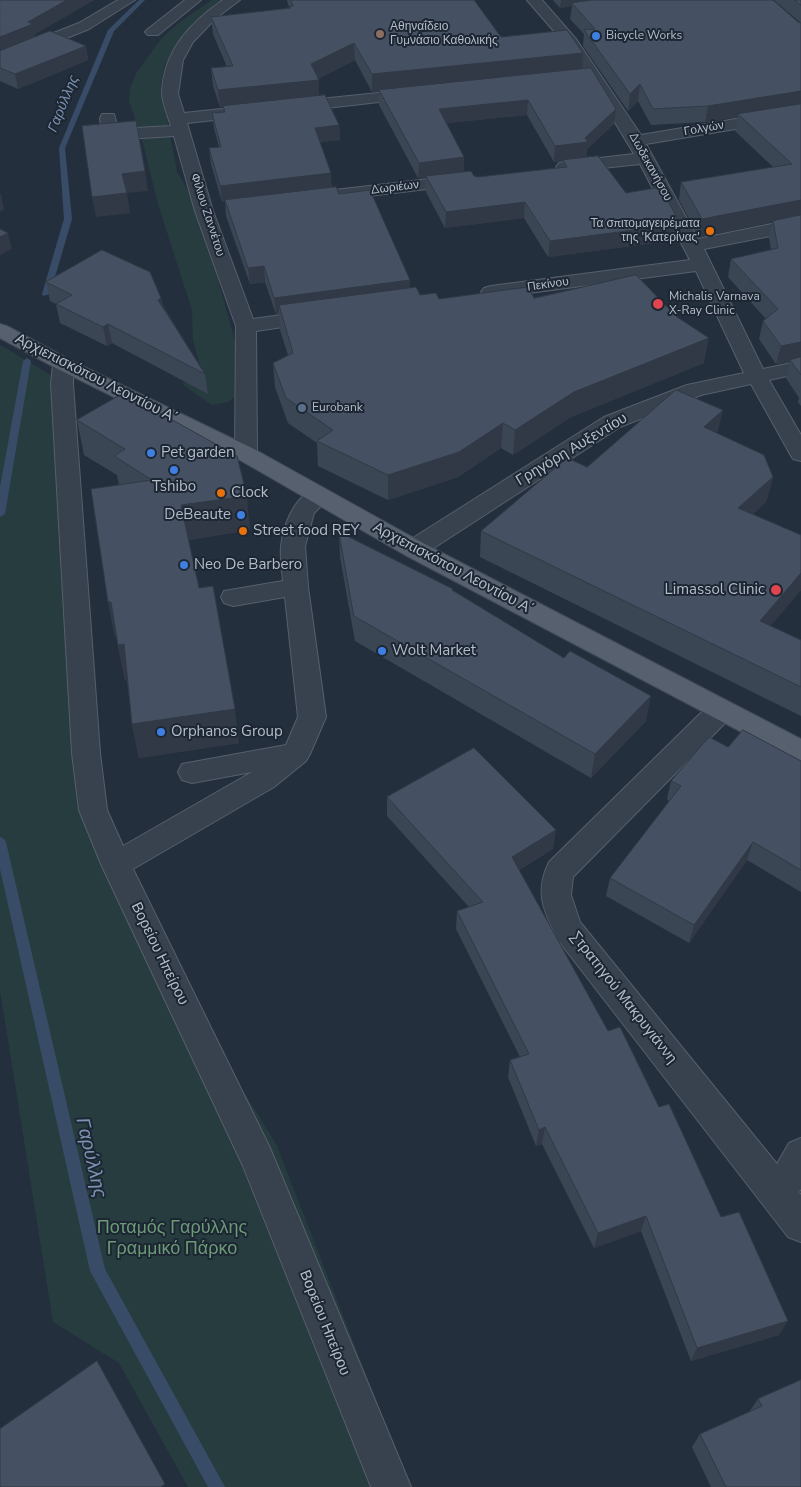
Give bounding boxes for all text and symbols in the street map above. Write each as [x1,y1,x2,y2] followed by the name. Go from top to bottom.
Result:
[390,20,498,48] place label: Αθηναΐδειο Γυμνάσιο Καθολικής
[374,28,386,40] marker: Αθηναΐδειο Γυμνάσιο Καθολικής
[606,29,682,43] place label: Bicycle Works
[590,30,602,42] marker: Bicycle Works
[45,73,83,135] water label: Γαρύλλης
[683,118,725,140] street label: Γολγών
[625,130,675,204] street label: Δωδεκανήσου
[187,172,227,258] street label: Φίλιου Ζαννέτου
[370,178,420,198] street label: Δωριέων
[591,217,700,245] place label: Τα σπιτομαγειρέματα της 'Κατερίνας'
[704,225,716,237] marker: Τα σπιτομαγειρέματα της 'Κατερίνας'
[526,275,570,295] street label: Πεκίνου
[669,290,760,318] place label: Michalis Varnava X-Ray Clinic
[651,297,665,311] marker: Michalis Varnava X-Ray Clinic
[12,330,180,428] street label: Αρχιεπισκόπου Λεοντίου Α΄
[312,401,363,415] place label: Eurobank
[296,402,308,414] marker: Eurobank
[513,410,631,490] street label: Γρηγόρη Αυξεντίου
[161,444,234,462] place label: Pet garden
[145,447,157,459] marker: Pet garden
[168,464,180,476] marker: Tshibo
[152,478,196,496] place label: Tshibo
[231,484,268,502] place label: Clock
[215,487,227,499] marker: Clock
[164,506,231,524] place label: DeBeaute
[235,509,247,521] marker: DeBeaute
[369,519,537,619] street label: Αρχιεπισκόπου Λεοντίου Α΄
[253,522,359,540] place label: Street food REY
[237,525,249,537] marker: Street food REY
[194,556,302,574] place label: Neo De Barbero
[178,559,190,571] marker: Neo De Barbero
[665,581,765,599] place label: Limassol Clinic
[769,583,783,597] marker: Limassol Clinic
[392,642,476,660] place label: Wolt Market
[376,645,388,657] marker: Wolt Market
[171,723,283,741] place label: Orphanos Group
[155,726,167,738] marker: Orphanos Group
[126,900,192,1008] street label: Βορείου Ηπείρου
[566,928,680,1068] street label: Στρατηγού Μακρυγιάννη
[70,1116,110,1200] water label: Γαρύλλης
[97,1218,247,1260] park label: Ποταμός Γαρύλλης Γραμμικό Πάρκο
[295,1268,353,1378] street label: Βορείου Ηπείρου

